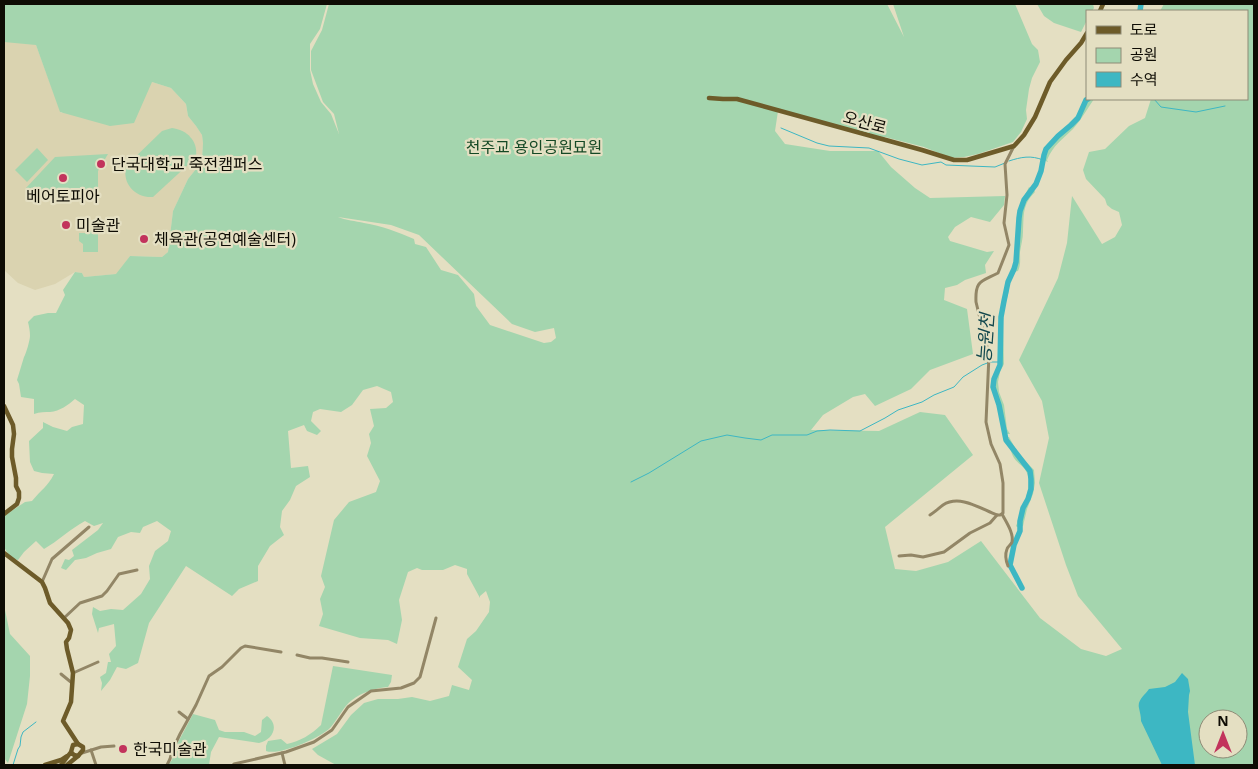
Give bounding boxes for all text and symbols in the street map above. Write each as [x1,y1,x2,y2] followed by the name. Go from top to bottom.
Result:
[1086,10,1248,100] legend
[1130,19,1158,39] text: 도로
[1130,44,1158,64] text: 공원
[1130,69,1158,89] text: 수역
[841,106,889,138] street label: 오산로
[466,136,602,158] park label: 천주교 용인공원묘원
[111,153,262,175] place label: 단국대학교 죽전캠퍼스
[95,158,107,170] marker: 단국대학교 죽전캠퍼스
[57,172,69,184] marker: 베어토피아
[26,185,100,207] place label: 베어토피아
[76,214,120,236] place label: 미술관
[60,219,72,231] marker: 미술관
[154,228,296,250] place label: 체육관(공연예술센터)
[138,233,150,245] marker: 체육관(공연예술센터)
[971,310,999,364] water label: 능원천
[1198,709,1248,759] north arrow
[1217,711,1229,730] text: N
[133,738,207,760] place label: 한국미술관
[117,743,129,755] marker: 한국미술관

